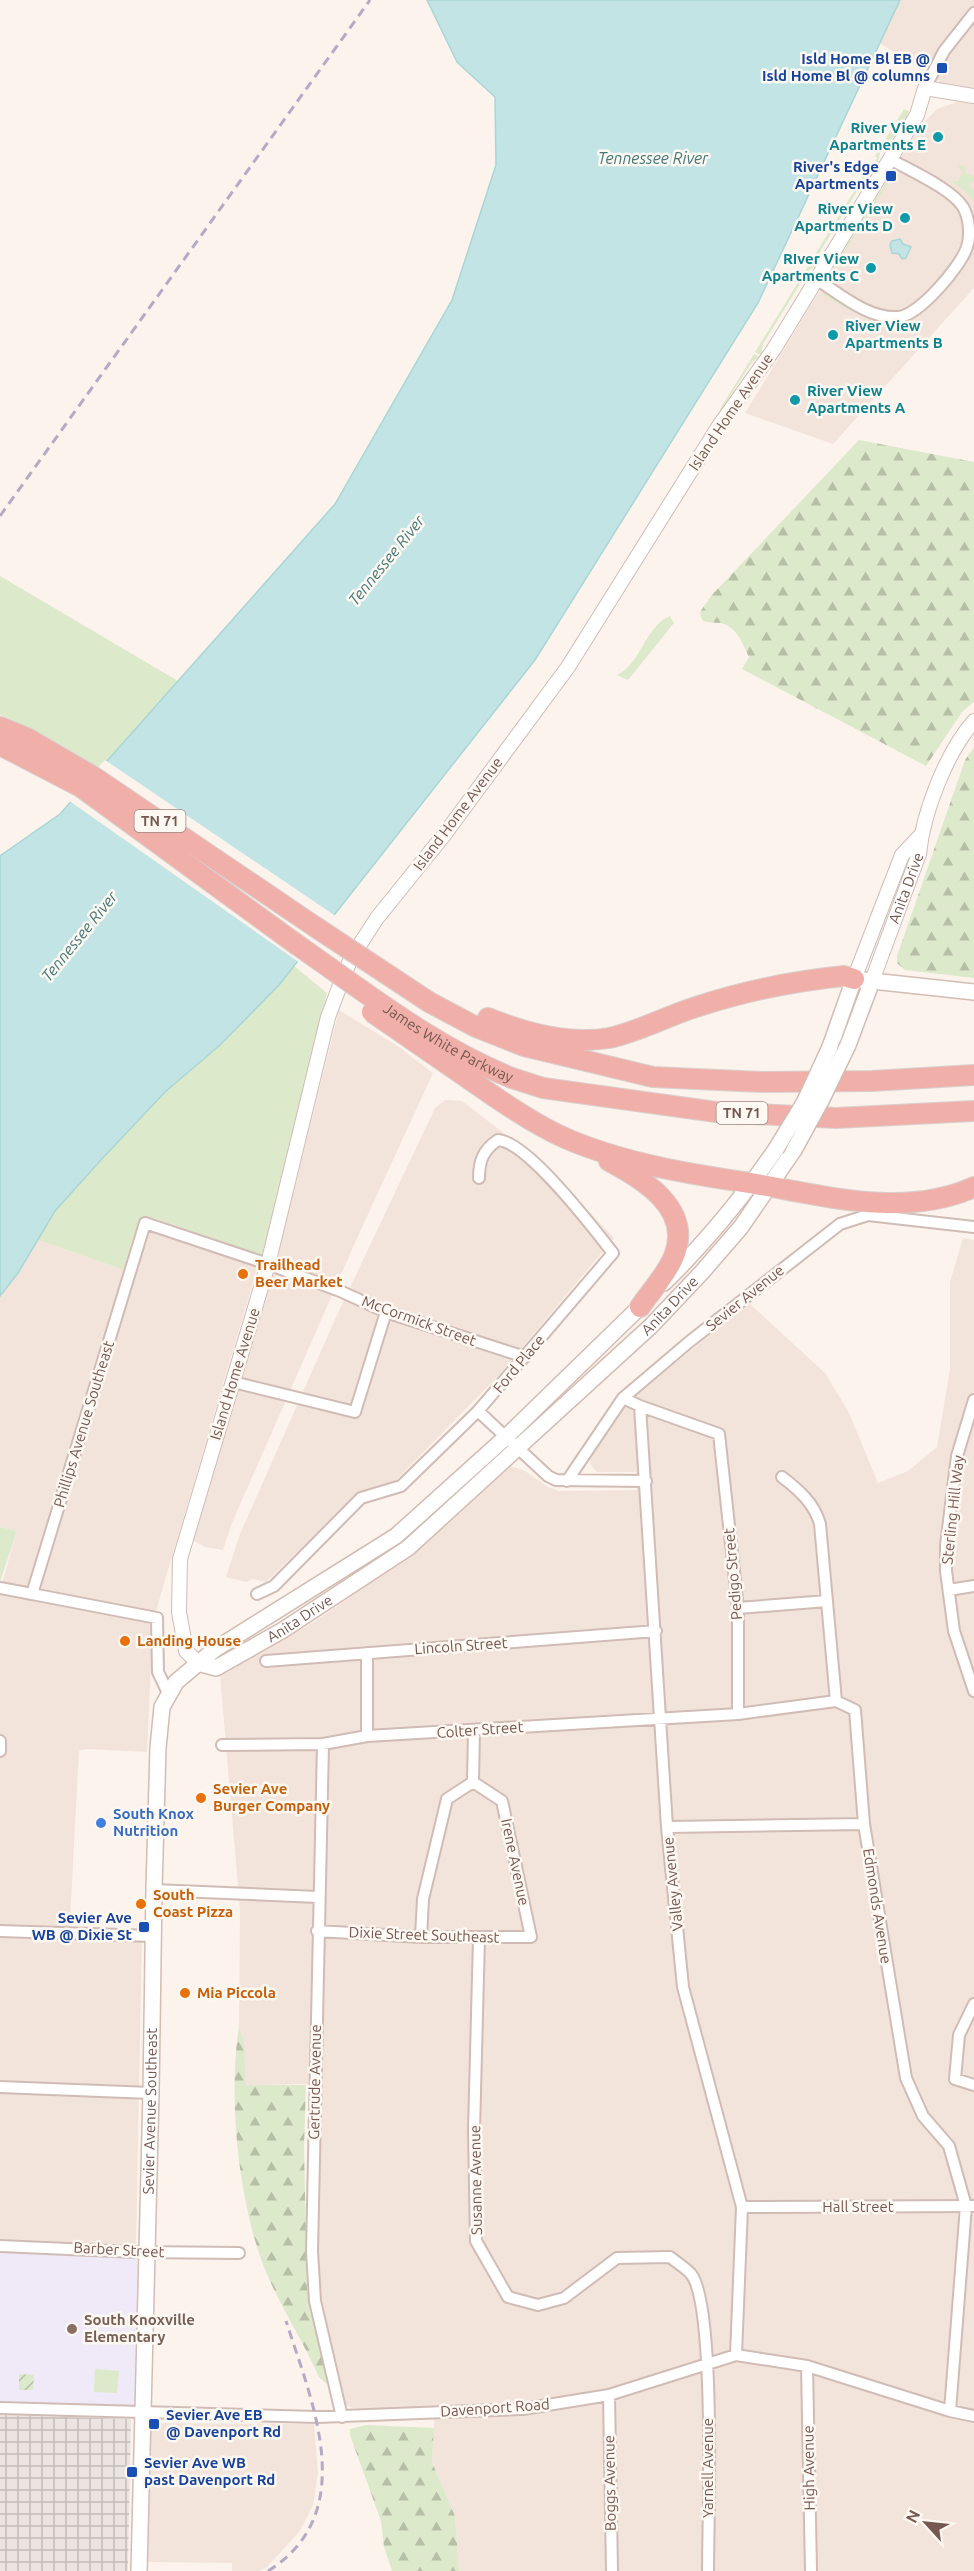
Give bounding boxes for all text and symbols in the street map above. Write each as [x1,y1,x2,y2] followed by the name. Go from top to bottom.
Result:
[762,50,930,84] place label: Isld Home Bl EB @ Isld Home Bl @ columns
[935,61,949,75] marker: Isld Home Bl EB @ Isld Home Bl @ columns
[829,119,926,153] place label: River View Apartments E
[931,130,945,144] marker: River View Apartments E
[598,149,709,167] water label: Tennessee River
[793,158,879,192] place label: River's Edge Apartments
[884,169,898,183] marker: River's Edge Apartments
[794,200,893,234] place label: River View Apartments D
[898,211,912,225] marker: River View Apartments D
[762,250,859,284] place label: RIver View Apartments C
[864,261,878,275] marker: RIver View Apartments C
[845,317,943,351] place label: River View Apartments B
[826,328,840,342] marker: River View Apartments B
[685,350,776,473] street label: Island Home Avenue
[807,382,906,416] place label: River View Apartments A
[788,393,802,407] marker: River View Apartments A
[344,511,428,609] water label: Tennessee River
[410,754,506,874] street label: Island Home Avenue
[134,810,186,832] road number: TN 71
[885,850,927,926] street label: Anita Drive
[37,887,121,985] water label: Tennessee River
[380,999,516,1086] street label: James White Parkway
[716,1102,768,1124] road number: TN 71
[255,1256,343,1290] place label: Trailhead Beer Market
[702,1261,787,1334] street label: Sevier Avenue
[236,1267,250,1281] marker: Trailhead Beer Market
[638,1273,701,1338] street label: Anita Drive
[360,1292,479,1349] street label: McCormick Street
[206,1306,263,1442] street label: Island Home Avenue
[489,1331,548,1396] street label: Ford Place
[50,1338,117,1509] street label: Phillips Avenue Southeast
[938,1454,967,1565] street label: Sterling Hill Way
[720,1527,745,1621] street label: Pedigo Street
[264,1591,336,1645] street label: Anita Drive
[137,1632,241,1649] place label: Landing House
[118,1634,132,1648] marker: Landing House
[414,1634,508,1657] street label: Lincoln Street
[436,1718,524,1741] street label: Colter Street
[213,1780,330,1814] place label: Sevier Ave Burger Company
[194,1791,208,1805] marker: Sevier Ave Burger Company
[113,1805,194,1839] place label: South Knox Nutrition
[94,1816,108,1830] marker: South Knox Nutrition
[498,1817,533,1907] street label: Irene Avenue
[659,1836,686,1932] street label: Valley Avenue
[860,1847,895,1965] street label: Edmonds Avenue
[153,1886,233,1920] place label: South Coast Pizza
[134,1897,148,1911] marker: South Coast Pizza
[32,1909,133,1943] place label: Sevier Ave WB @ Dixie St
[137,1920,151,1934] marker: Sevier Ave WB @ Dixie St
[348,1923,500,1946] street label: Dixie Street Southeast
[197,1984,276,2001] place label: Mia Piccola
[178,1986,192,2000] marker: Mia Piccola
[305,2024,324,2140] street label: Gertrude Avenue
[139,2028,160,2195] street label: Sevier Avenue Southeast
[466,2125,485,2235] street label: Susanne Avenue
[822,2198,894,2215] street label: Hall Street
[73,2239,165,2260] street label: Barber Street
[84,2311,195,2345] place label: South Knoxville Elementary
[65,2322,79,2336] marker: South Knoxville Elementary
[440,2395,550,2420] street label: Davenport Road
[166,2406,281,2440] place label: Sevier Ave EB @ Davenport Rd
[147,2417,161,2431] marker: Sevier Ave EB @ Davenport Rd
[699,2418,716,2518] street label: Yarnell Avenue
[799,2425,818,2511] street label: High Avenue
[600,2435,619,2531] street label: Boggs Avenue
[144,2454,275,2488] place label: Sevier Ave WB past Davenport Rd
[125,2465,139,2479] marker: Sevier Ave WB past Davenport Rd
[896,2493,956,2553] north arrow
[902,2507,923,2526] text: N

